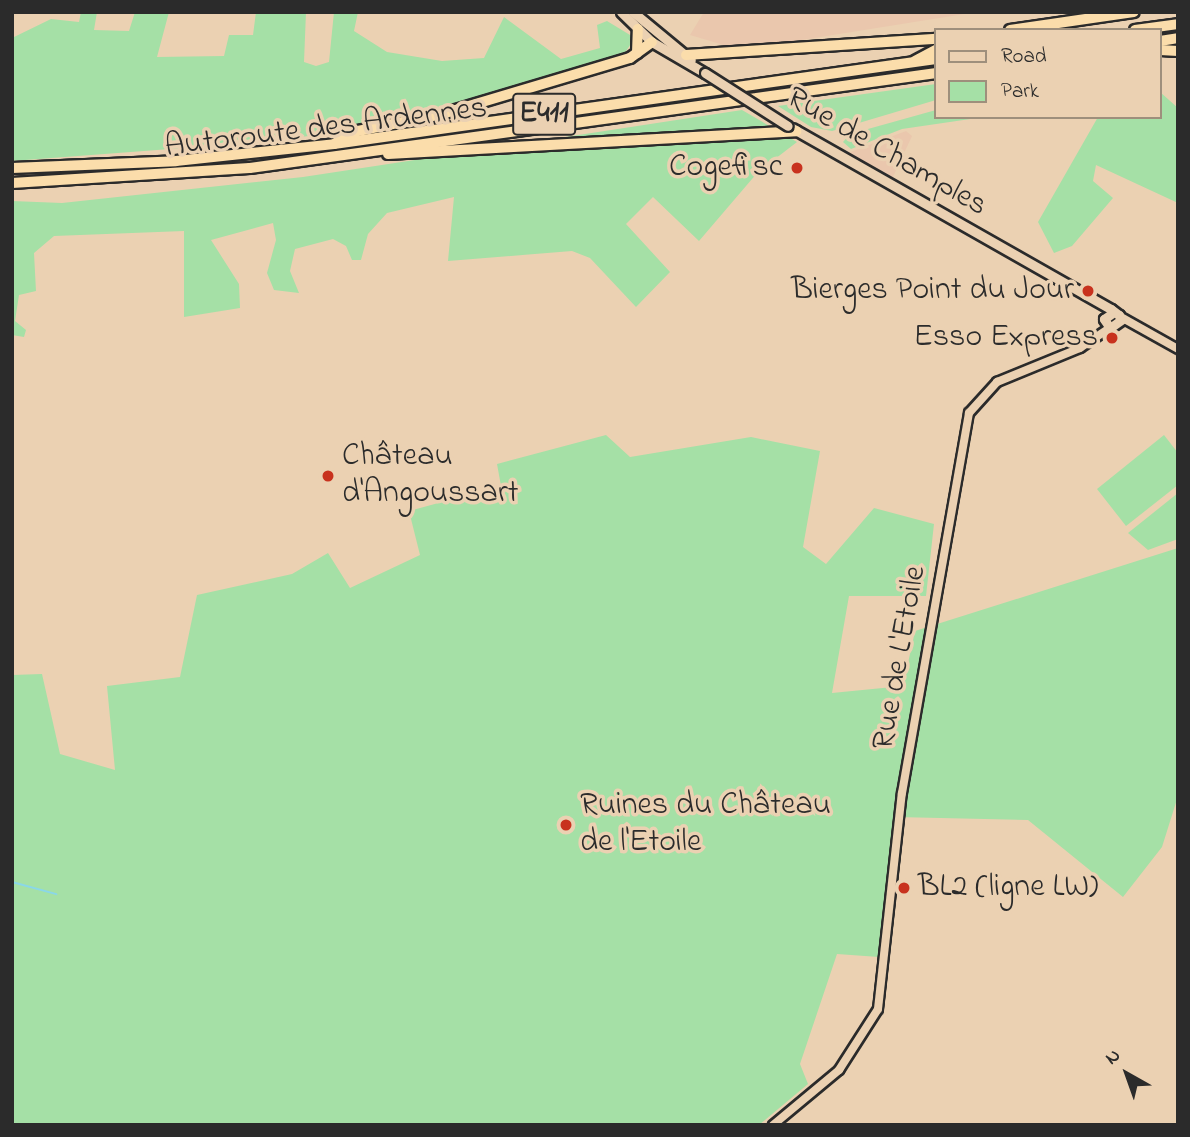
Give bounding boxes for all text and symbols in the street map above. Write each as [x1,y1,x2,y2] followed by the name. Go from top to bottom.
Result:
[934,28,1162,119] legend
[1001,42,1047,72] text: Road
[1001,77,1039,107] text: Park
[779,80,993,226] street label: Rue de Champles
[511,88,577,140] road number: E411
[163,90,489,168] street label: Autoroute des Ardennes
[669,149,783,187] place label: Cogefisc
[789,160,805,176] marker: Cogefisc
[791,272,1074,310] place label: Bierges Point du Jour
[1080,283,1096,299] marker: Bierges Point du Jour
[913,319,1098,357] place label: Esso Express
[1104,330,1120,346] marker: Esso Express
[342,439,519,514] place label: Château d'Angoussart
[320,468,336,484] marker: Château d'Angoussart
[866,563,936,753] street label: Rue de L'Etoile
[580,788,831,863] place label: Ruines du Château de l'Etoile
[558,817,574,833] marker: Ruines du Château de l'Etoile
[918,869,1098,907] place label: BL2 (ligne LW)
[896,880,912,896] marker: BL2 (ligne LW)
[1092,1039,1162,1109] north arrow
[1100,1043,1127,1072] text: N

